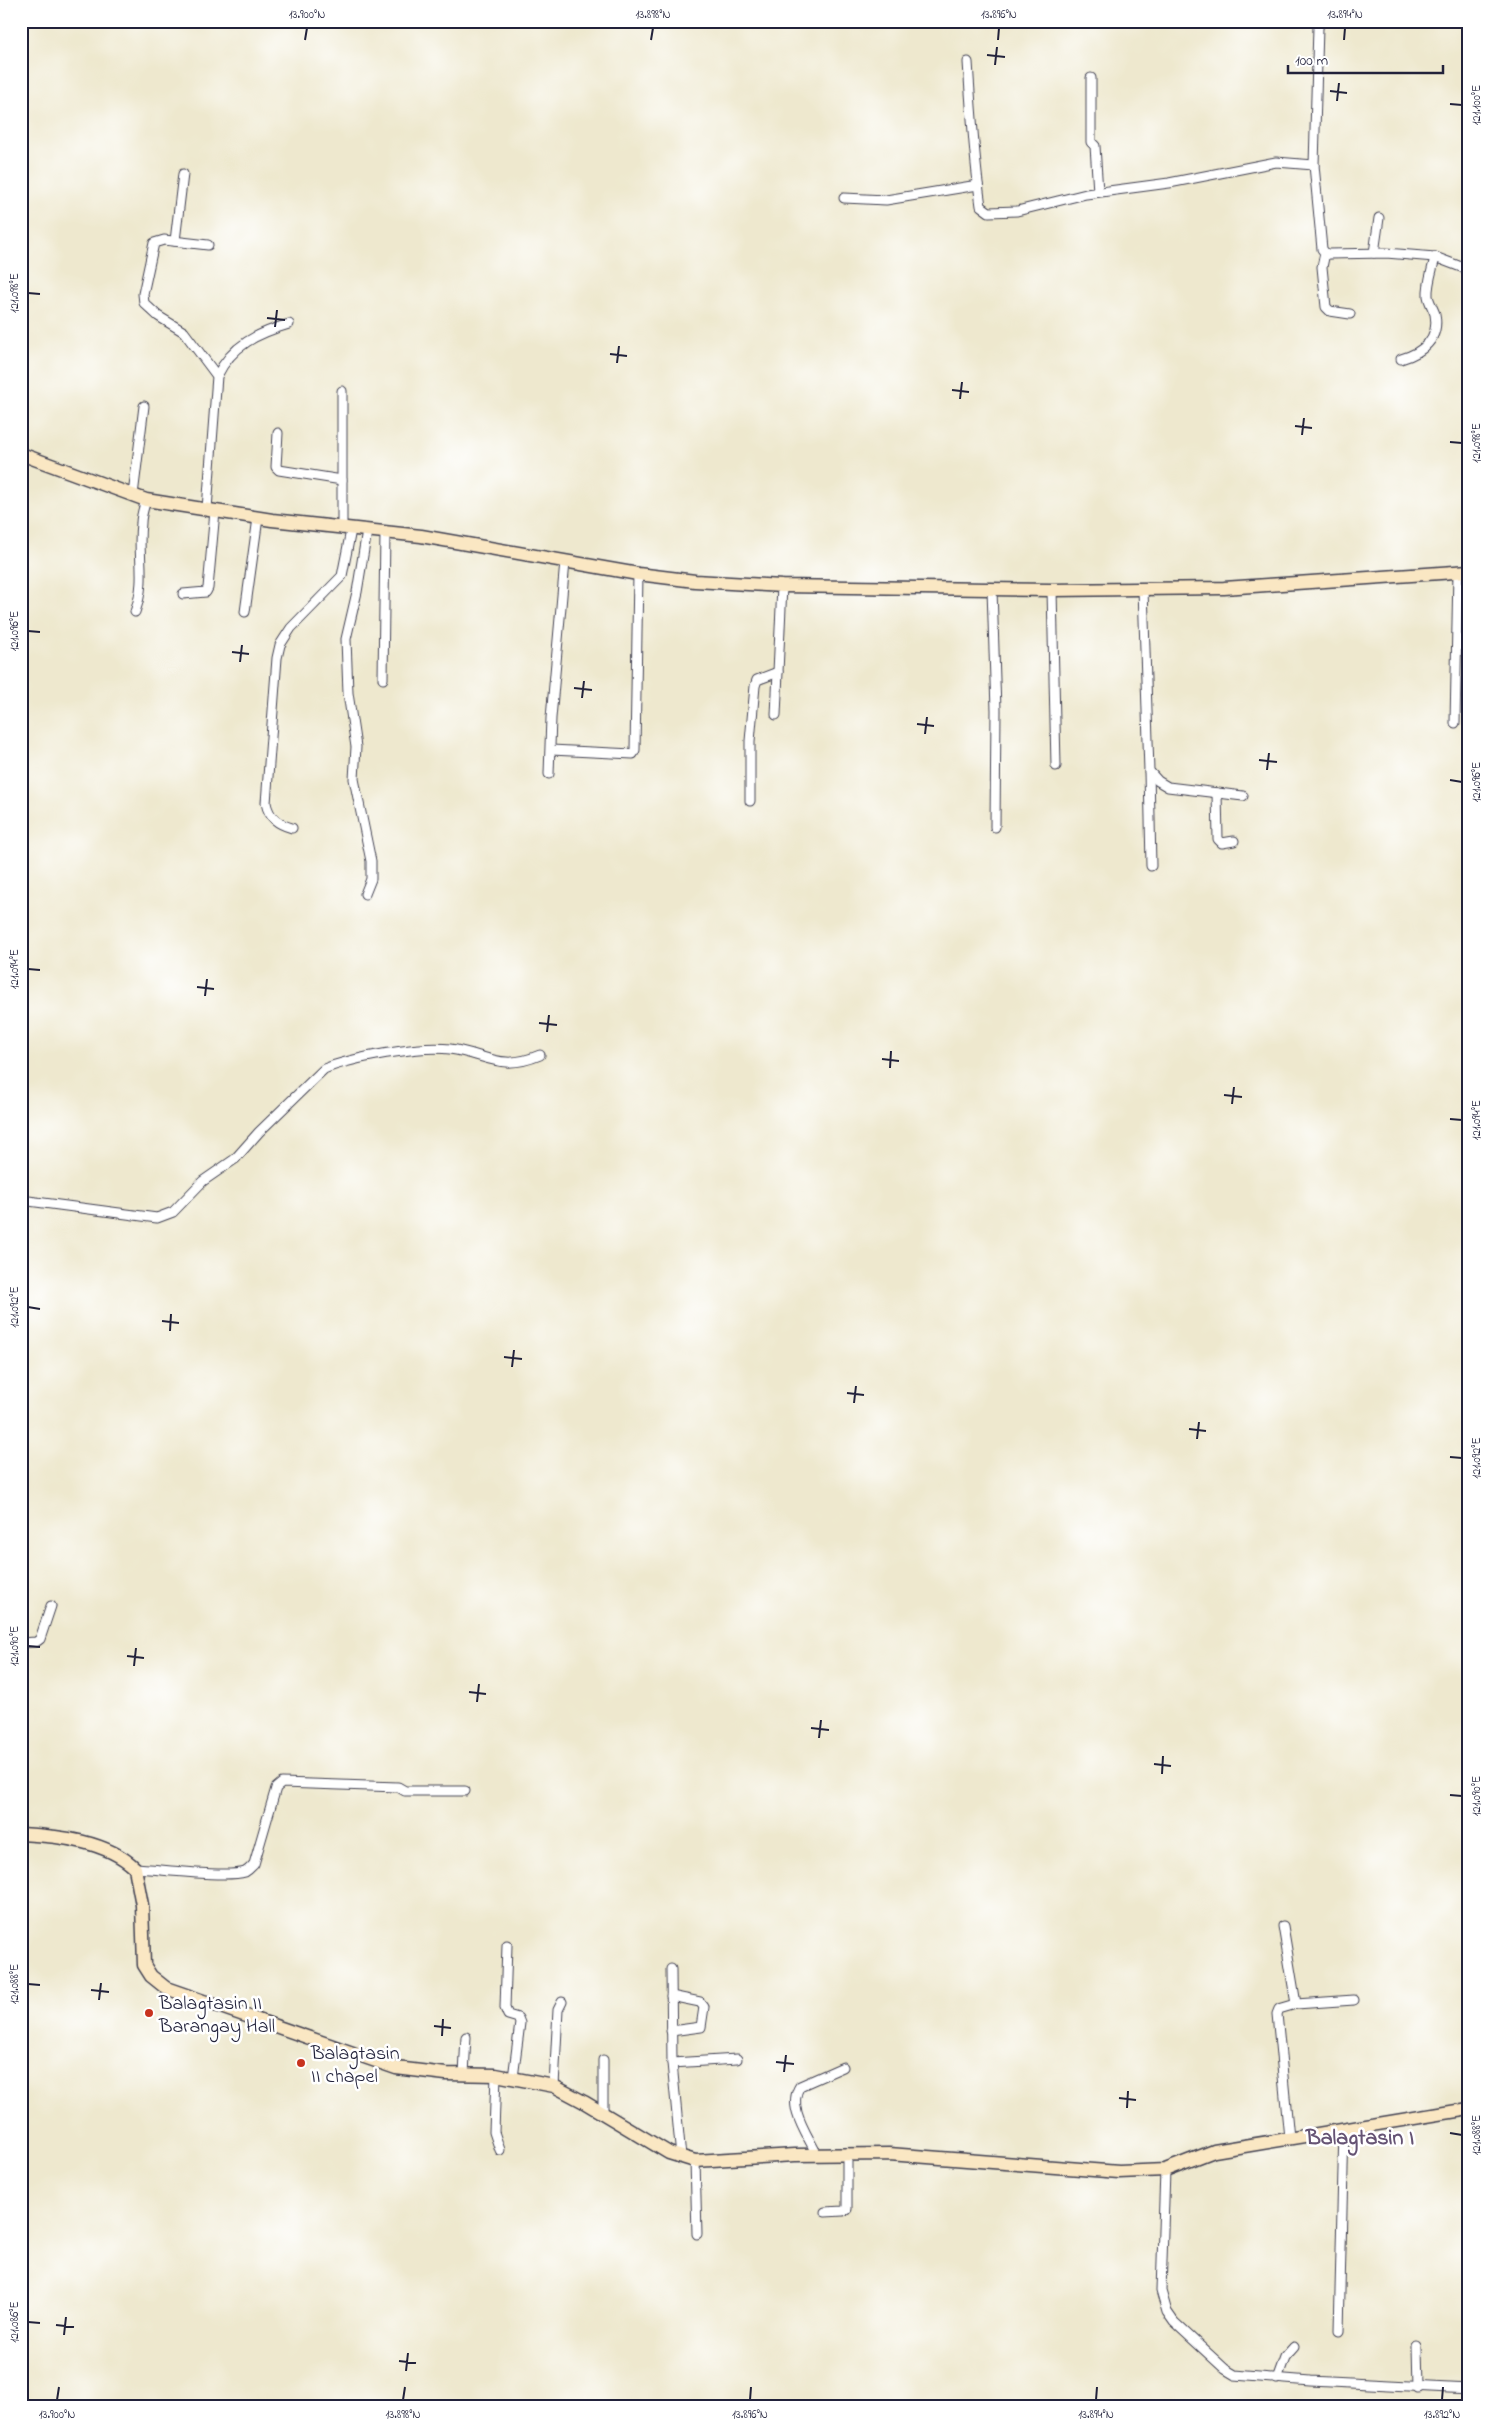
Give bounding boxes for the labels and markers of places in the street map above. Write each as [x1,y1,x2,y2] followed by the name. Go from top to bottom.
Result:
[158,1990,275,2043] place label: Balagtasin II Barangay Hall
[143,2007,155,2019] marker: Balagtasin II Barangay Hall
[310,2040,400,2092] place label: Balagtasin II chapel
[295,2057,307,2069] marker: Balagtasin II chapel

